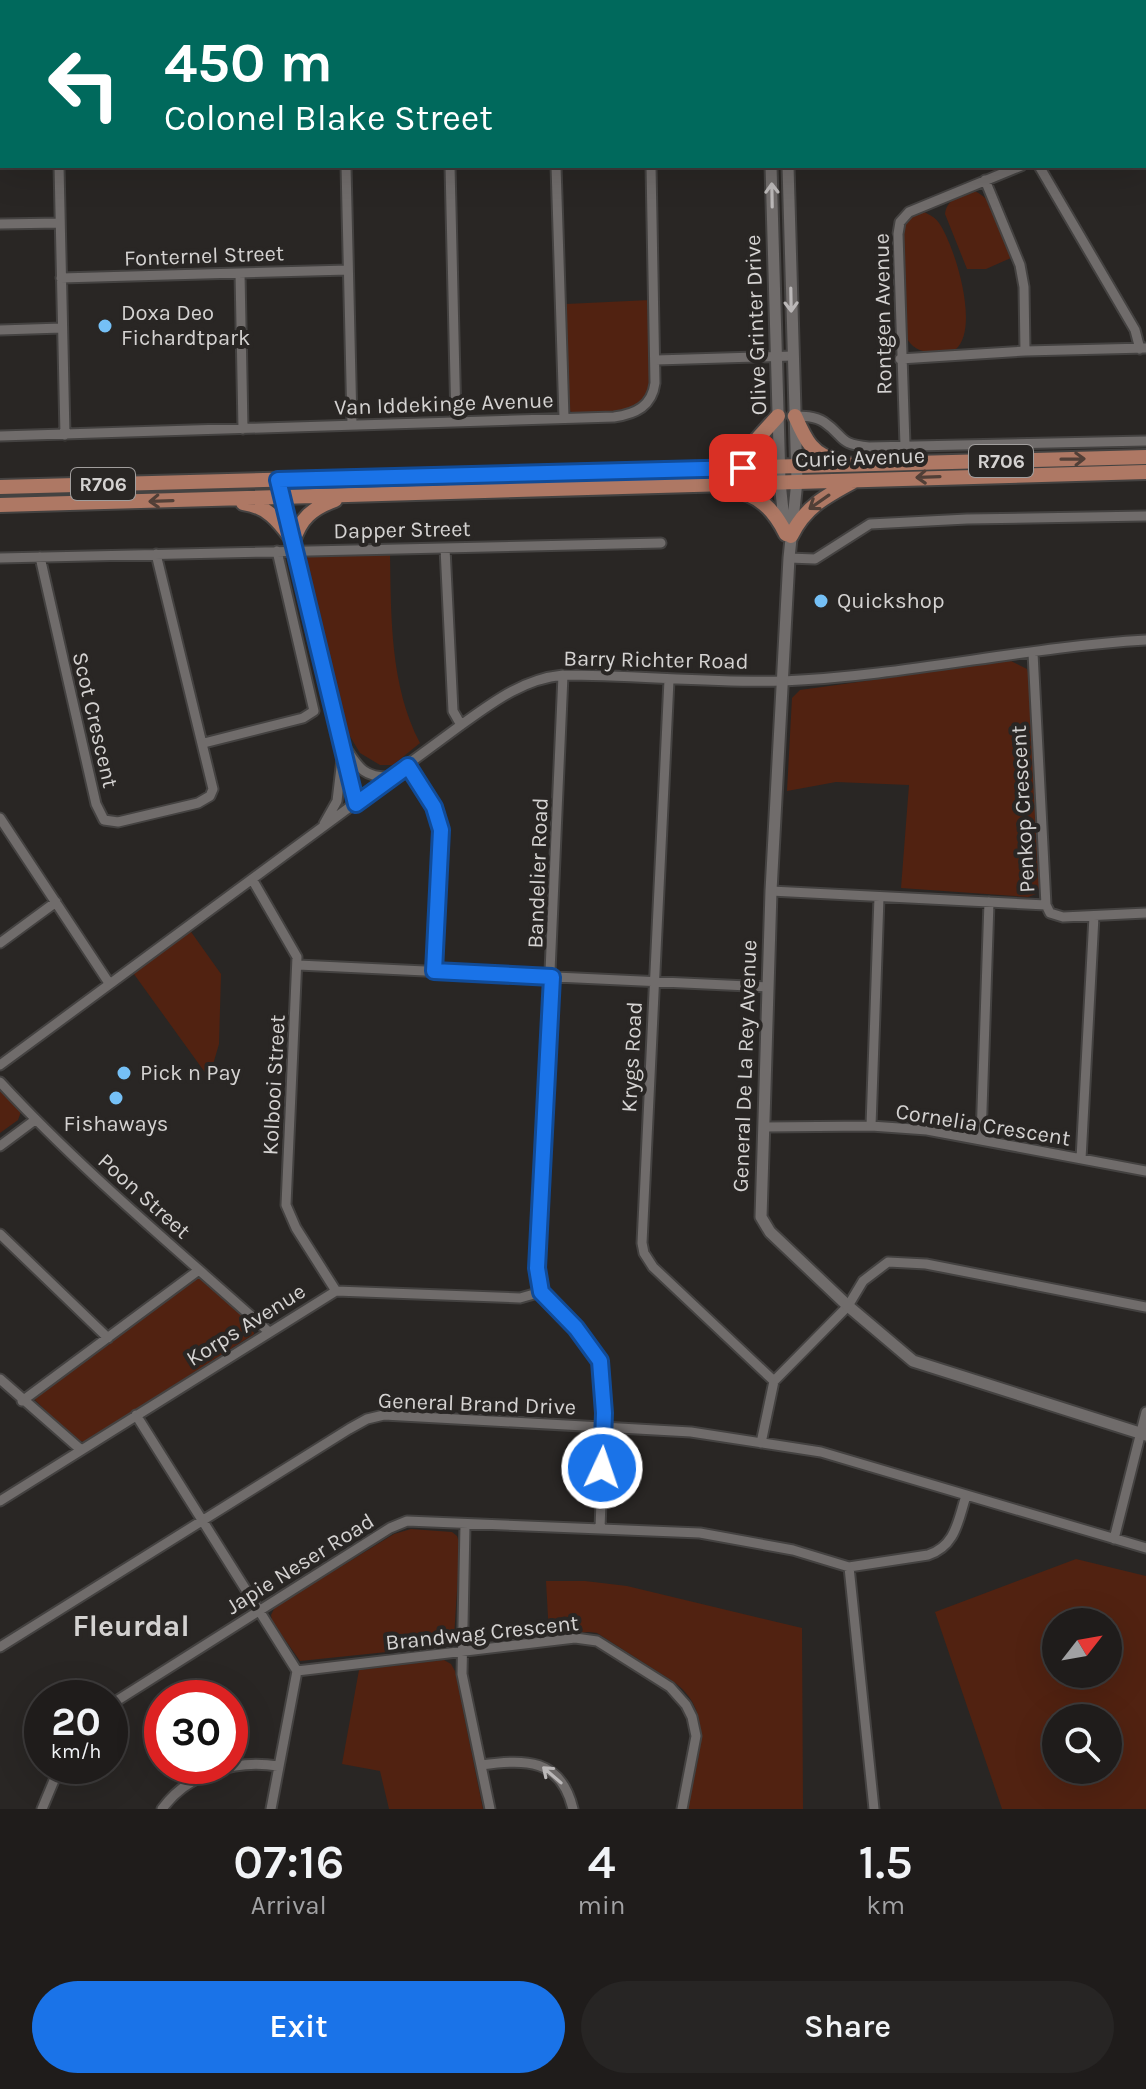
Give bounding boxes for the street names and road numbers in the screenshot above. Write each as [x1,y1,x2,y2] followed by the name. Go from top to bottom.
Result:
[869,233,897,395] street label: Rontgen Avenue
[740,234,772,416] street label: Olive Grinter Drive
[124,240,284,272] street label: Fonternel Street
[334,387,554,421] street label: Van Iddekinge Avenue
[794,443,926,473] street label: Curie Avenue
[969,445,1033,477] road number: R706
[71,468,135,500] road number: R706
[333,516,471,544] street label: Dapper Street
[563,645,749,675] street label: Barry Richter Road
[67,650,123,790] street label: Scot Crescent
[1006,725,1040,893] street label: Penkop Crescent
[522,797,554,949] street label: Bandelier Road
[728,939,762,1193] street label: General De La Rey Avenue
[616,1001,648,1113] street label: Krygs Road
[257,1014,291,1156] street label: Kolbooi Street
[894,1098,1072,1152] street label: Cornelia Crescent
[93,1148,195,1244] street label: Poon Street
[182,1278,310,1372] street label: Korps Avenue
[378,1388,576,1420] street label: General Brand Drive
[221,1508,379,1620] street label: Japie Neser Road
[384,1610,580,1656] street label: Brandwag Crescent

